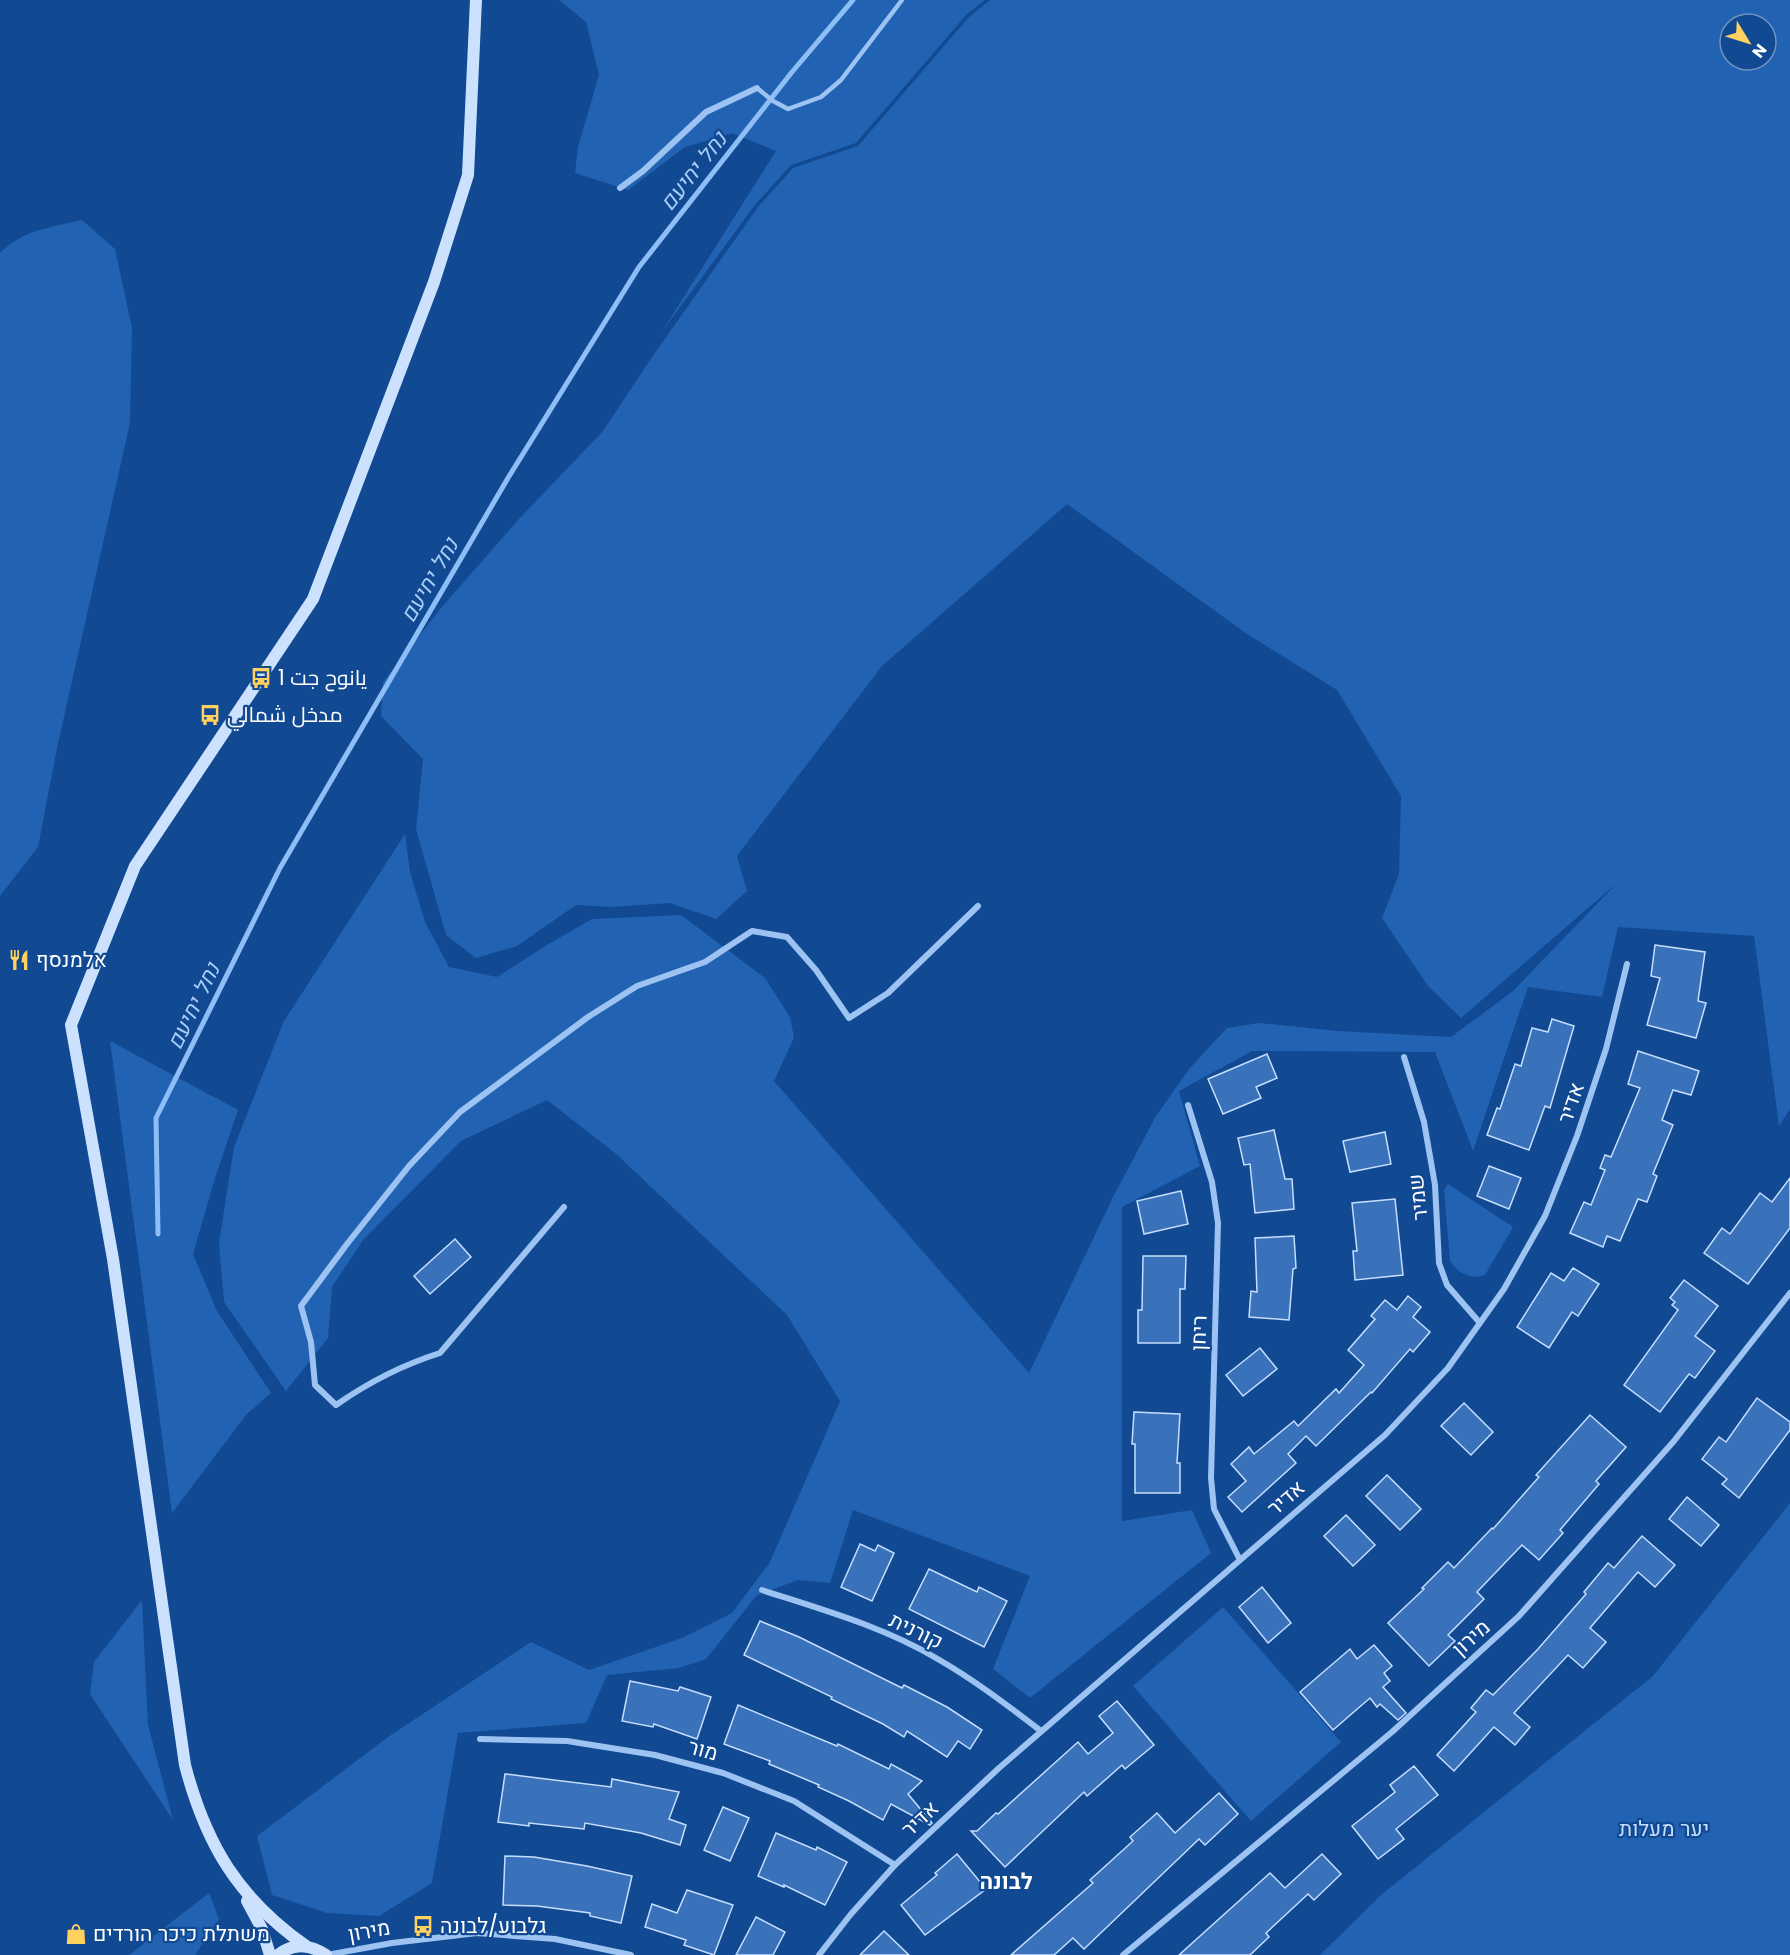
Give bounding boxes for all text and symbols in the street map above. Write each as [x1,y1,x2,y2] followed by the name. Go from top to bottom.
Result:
[1718,12,1778,72] north arrow
[1747,39,1772,63] text: N
[653,124,735,217] water label: נחל יחיעם
[393,531,467,628] water label: נחל יחיעם
[278,663,367,692] place label: يانوح جت 1
[249,666,273,690] bus stop icon: يانوح جت 1
[227,700,343,731] place label: مدخل شمالي
[198,703,222,727] bus stop icon: مدخل شمالي
[36,945,107,974] place label: אלמנסף
[7,948,31,972] restaurant icon: אלמנסף
[159,956,229,1055] water label: נחל יחיעם
[1550,1079,1591,1127] street label: אדיר
[1401,1172,1434,1222] street label: שמיר
[1183,1315,1214,1351] street label: ריחן
[1261,1473,1311,1522] street label: אדיר
[884,1605,948,1656] street label: קורנית
[1445,1613,1496,1663] street label: מירון
[685,1732,721,1767] street label: מור
[895,1794,945,1843] street label: אדיר
[1619,1814,1709,1843] park label: יער מעלות
[979,1866,1033,1897] district label: לבונה
[440,1911,546,1940] place label: גלבוע/לבונה
[346,1913,392,1948] street label: מירון
[411,1914,435,1938] bus stop icon: גלבוע/לבונה
[93,1919,270,1948] place label: משתלת כיכר הורדים
[64,1922,88,1946] shop icon: משתלת כיכר הורדים

